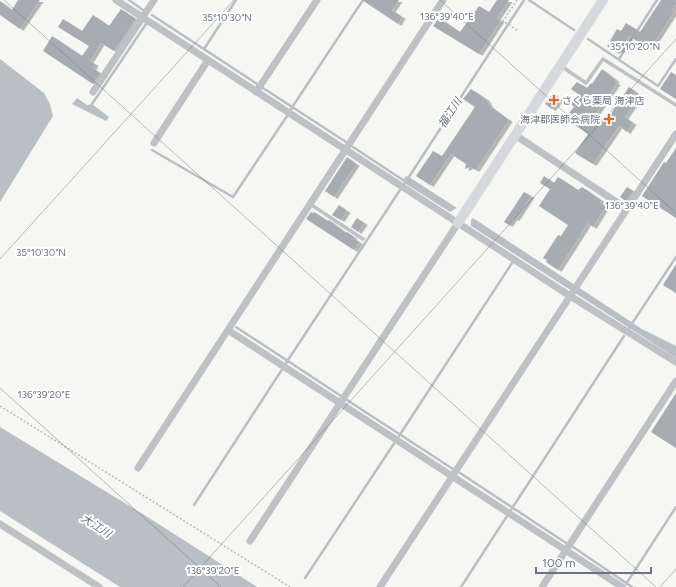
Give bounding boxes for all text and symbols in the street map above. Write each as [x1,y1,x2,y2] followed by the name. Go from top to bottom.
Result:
[420,10,474,23] text: 136°39'40"E
[202,11,252,24] text: 35°10'30"N
[610,40,660,53] text: 35°10'20"N
[562,94,644,107] place label: さくら薬局 海津店
[436,95,465,130] water label: 福江川
[549,95,559,105] marker: さくら薬局 海津店
[520,113,600,126] place label: 海津郡医師会病院
[603,113,615,125] marker: 海津郡医師会病院
[605,199,659,212] text: 136°39'40"E
[16,246,66,259] text: 35°10'30"N
[17,388,71,401] text: 136°39'20"E
[79,512,114,541] water label: 大江川
[536,549,651,575] scale bar
[542,556,576,570] text: 100 m
[186,564,240,577] text: 136°39'20"E

